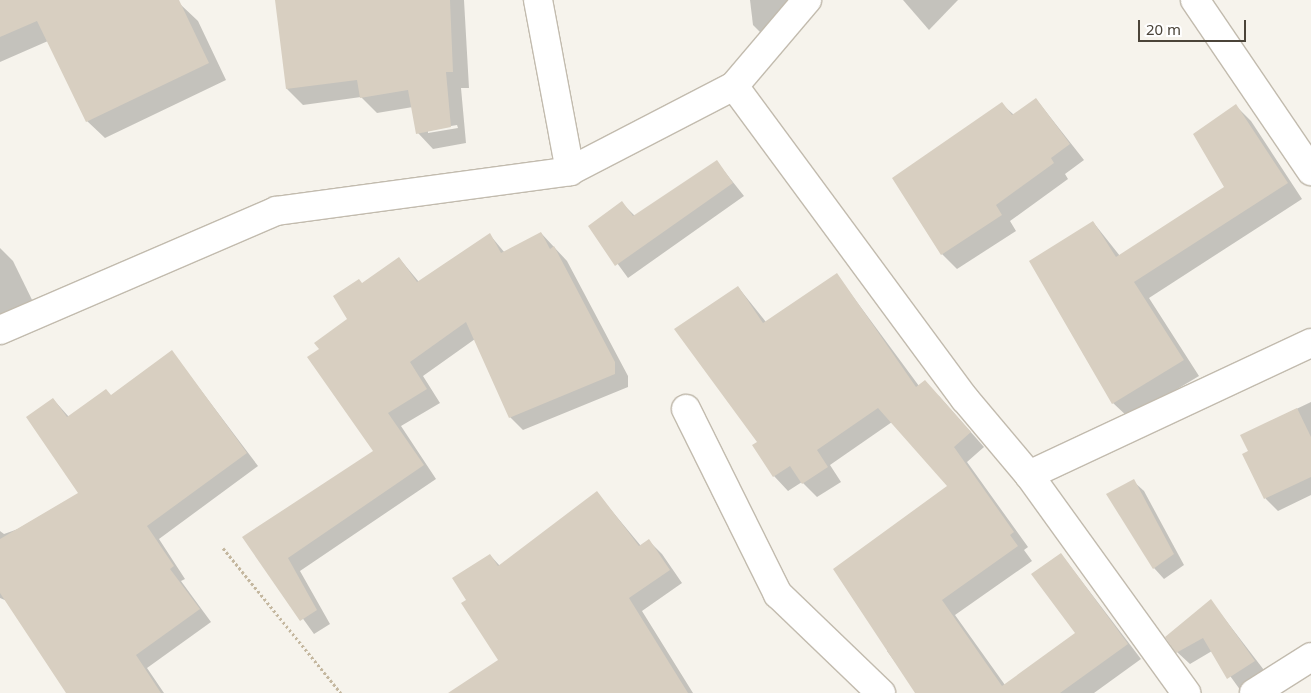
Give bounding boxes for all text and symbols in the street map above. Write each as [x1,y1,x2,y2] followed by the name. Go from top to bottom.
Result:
[1141,10,1248,42] scale bar
[1146,19,1181,39] text: 20 m

